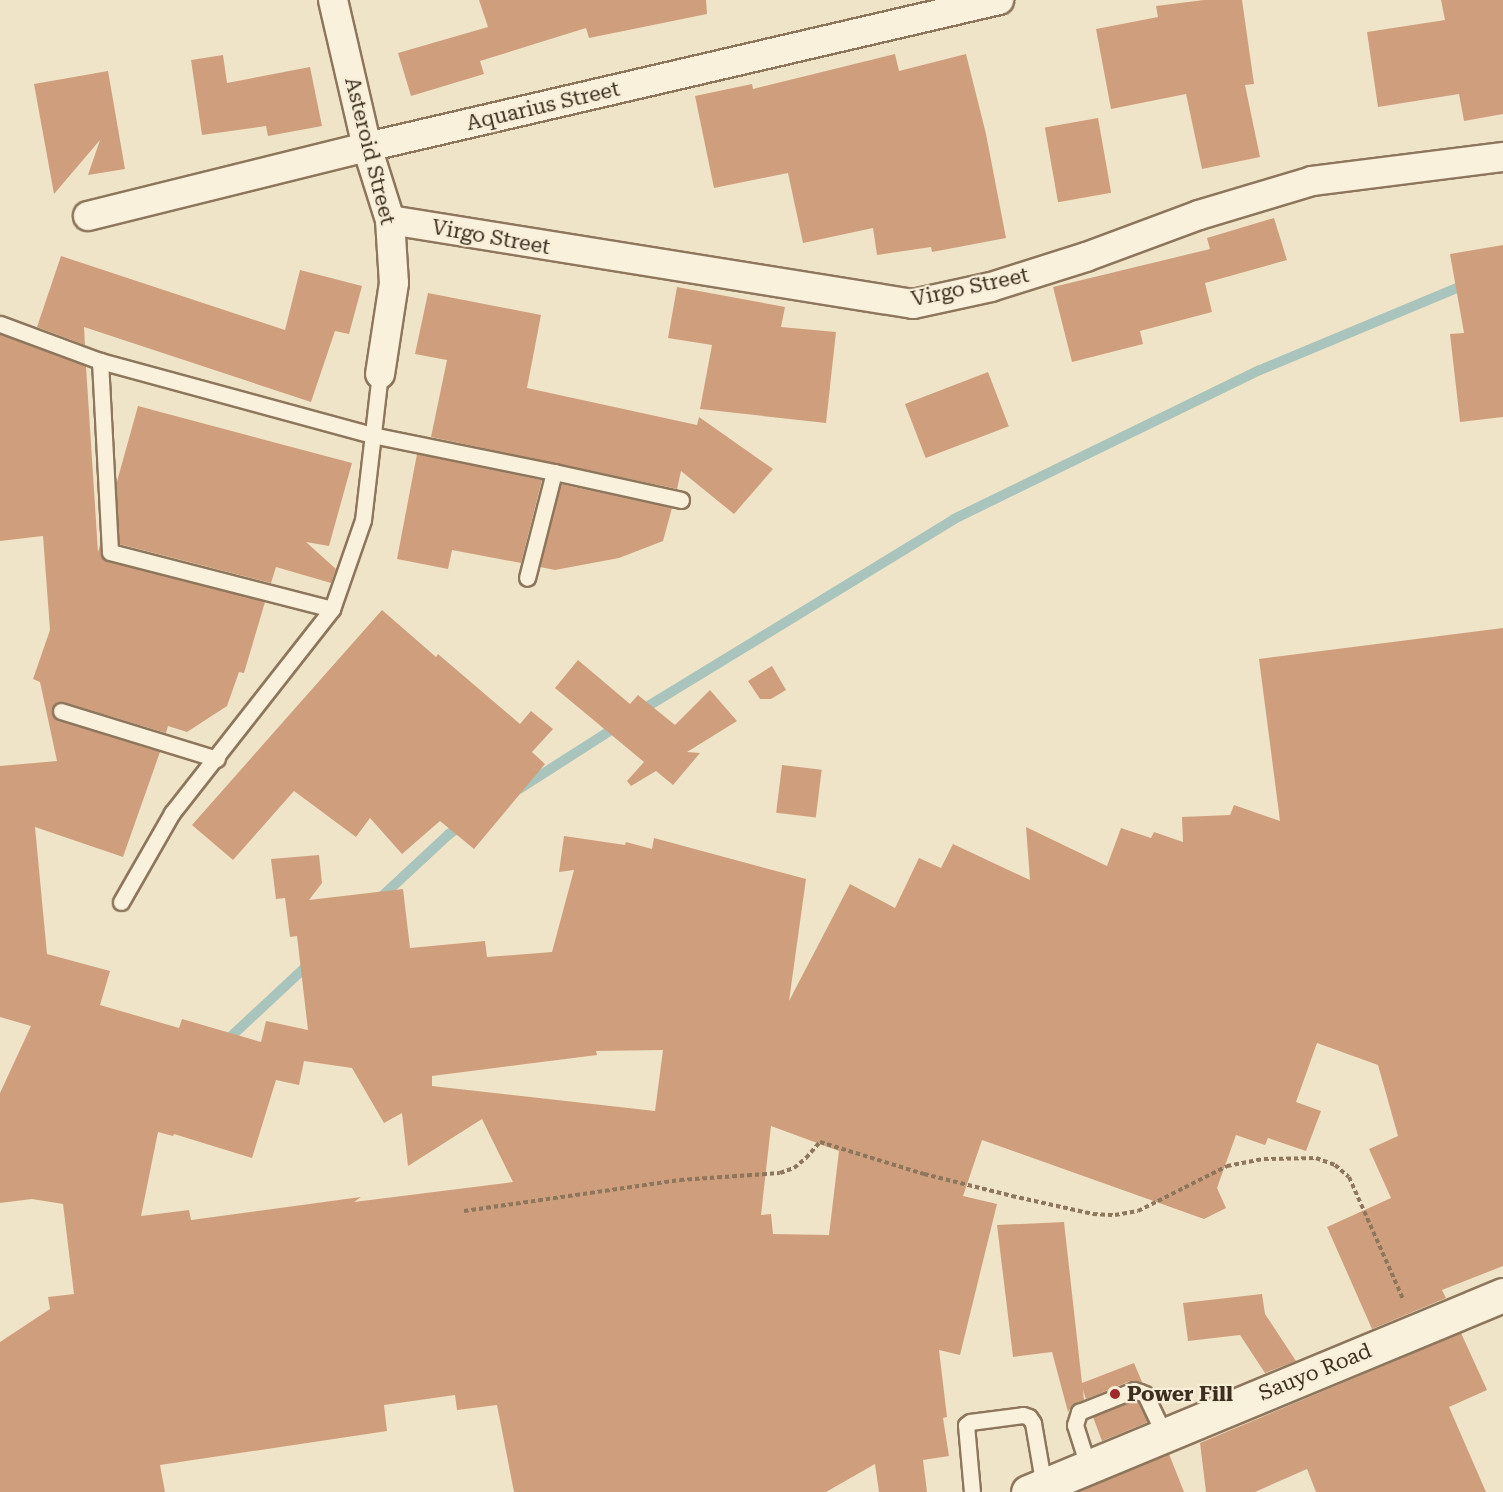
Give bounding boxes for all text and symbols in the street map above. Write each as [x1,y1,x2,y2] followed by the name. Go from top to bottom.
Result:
[340,75,400,227] street label: Asteroid Street
[464,76,622,136] street label: Aquarius Street
[430,214,552,260] street label: Virgo Street
[909,262,1031,312] street label: Virgo Street
[1255,1338,1375,1406] street label: Sauyo Road
[1127,1381,1233,1407] place label: Power Fill
[1108,1387,1122,1401] marker: Power Fill

